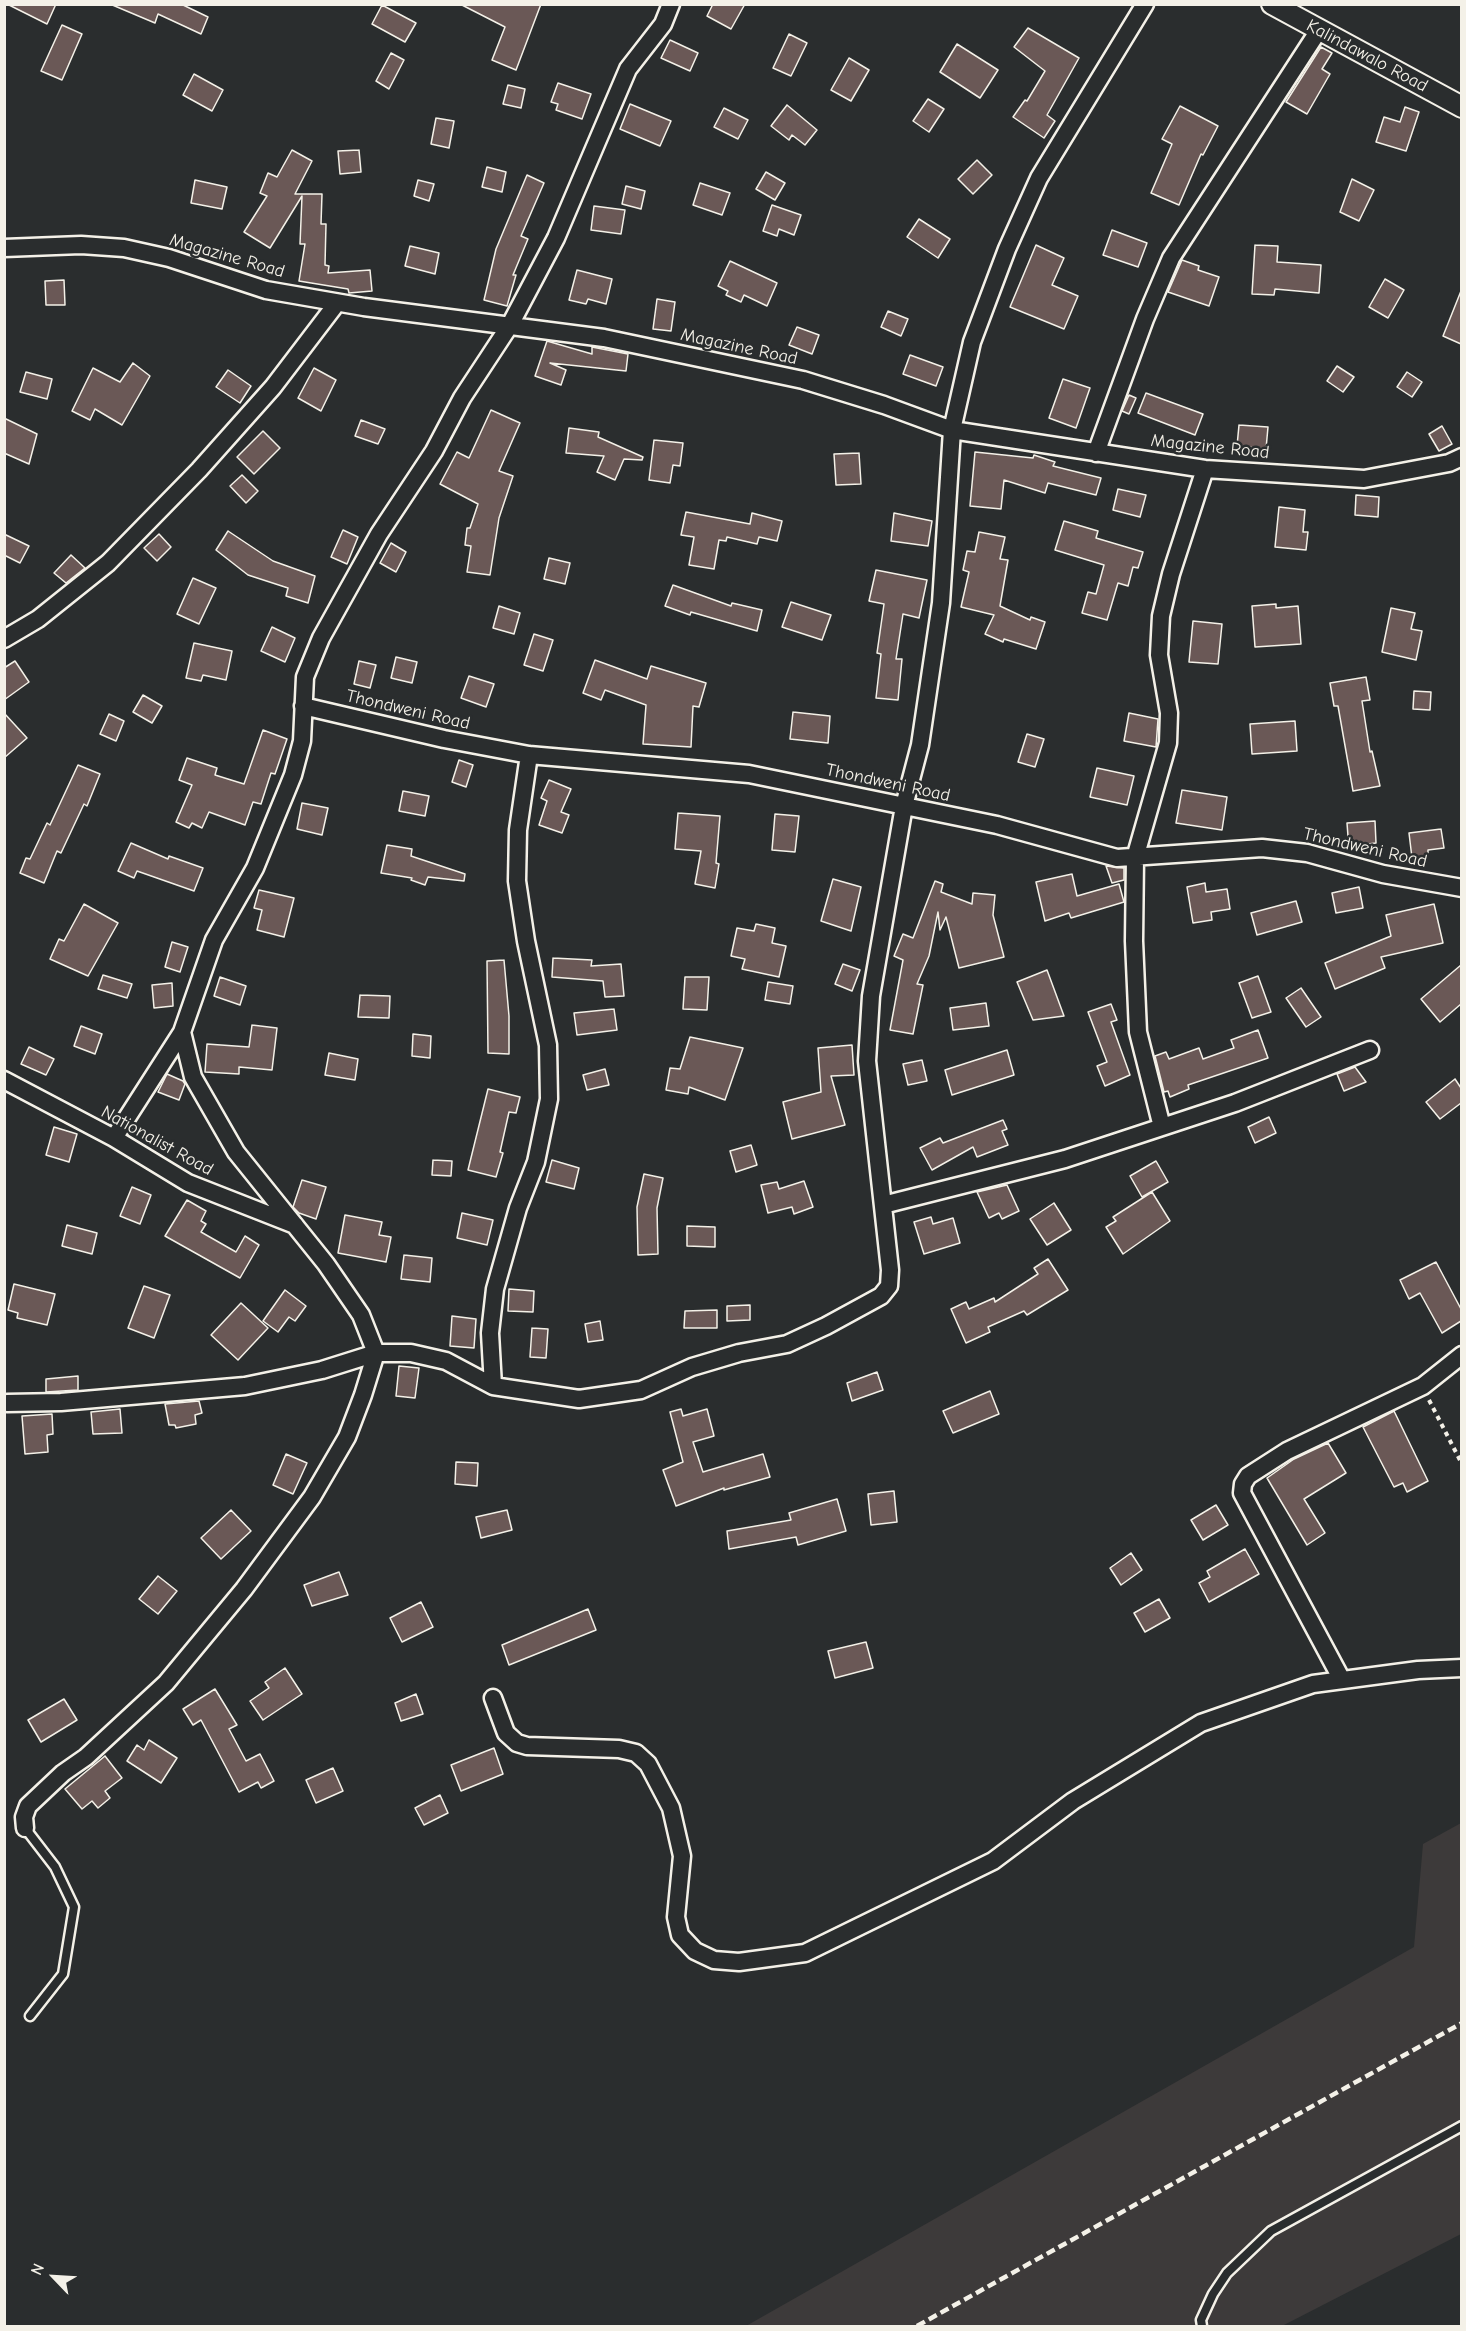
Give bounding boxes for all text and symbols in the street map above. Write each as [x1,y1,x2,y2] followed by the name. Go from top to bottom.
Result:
[1303,15,1431,97] street label: Kalindawalo Road
[167,229,287,283] street label: Magazine Road
[679,324,799,370] street label: Magazine Road
[1150,430,1270,464] street label: Magazine Road
[344,685,472,735] street label: Thondweni Road
[824,759,952,807] street label: Thondweni Road
[1301,823,1429,873] street label: Thondweni Road
[97,1101,217,1181] street label: Nationalist Road
[24,2247,84,2307] north arrow
[27,2261,48,2278] text: N

